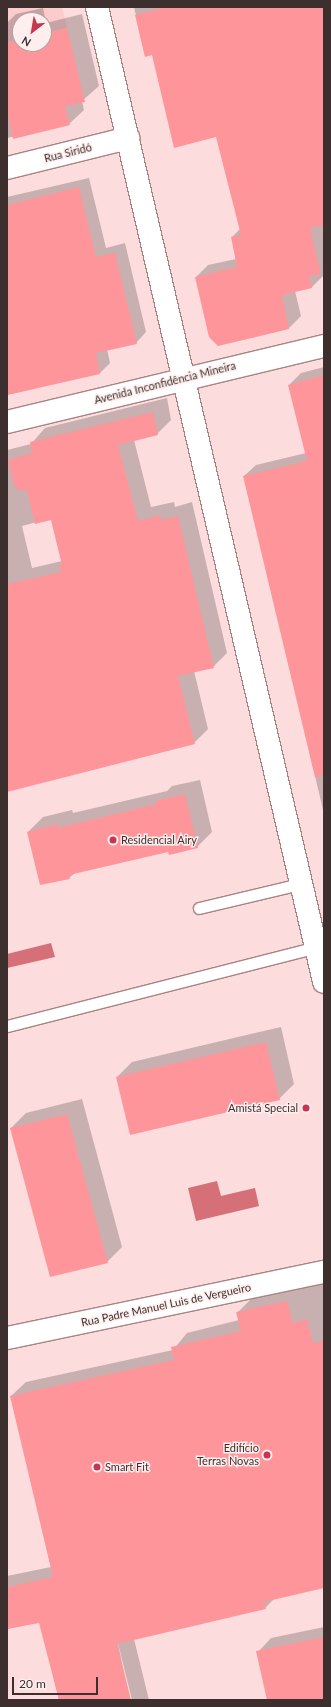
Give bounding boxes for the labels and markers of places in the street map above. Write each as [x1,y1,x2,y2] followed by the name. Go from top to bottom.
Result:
[121,833,197,847] place label: Residencial Airy
[108,835,118,845] marker: Residencial Airy
[228,1101,298,1115] place label: Amistá Special
[301,1103,311,1113] marker: Amistá Special
[197,1442,259,1468] place label: Edifício Terras Novas
[262,1450,272,1460] marker: Edifício Terras Novas
[105,1460,149,1474] place label: Smart Fit
[92,1462,102,1472] marker: Smart Fit

